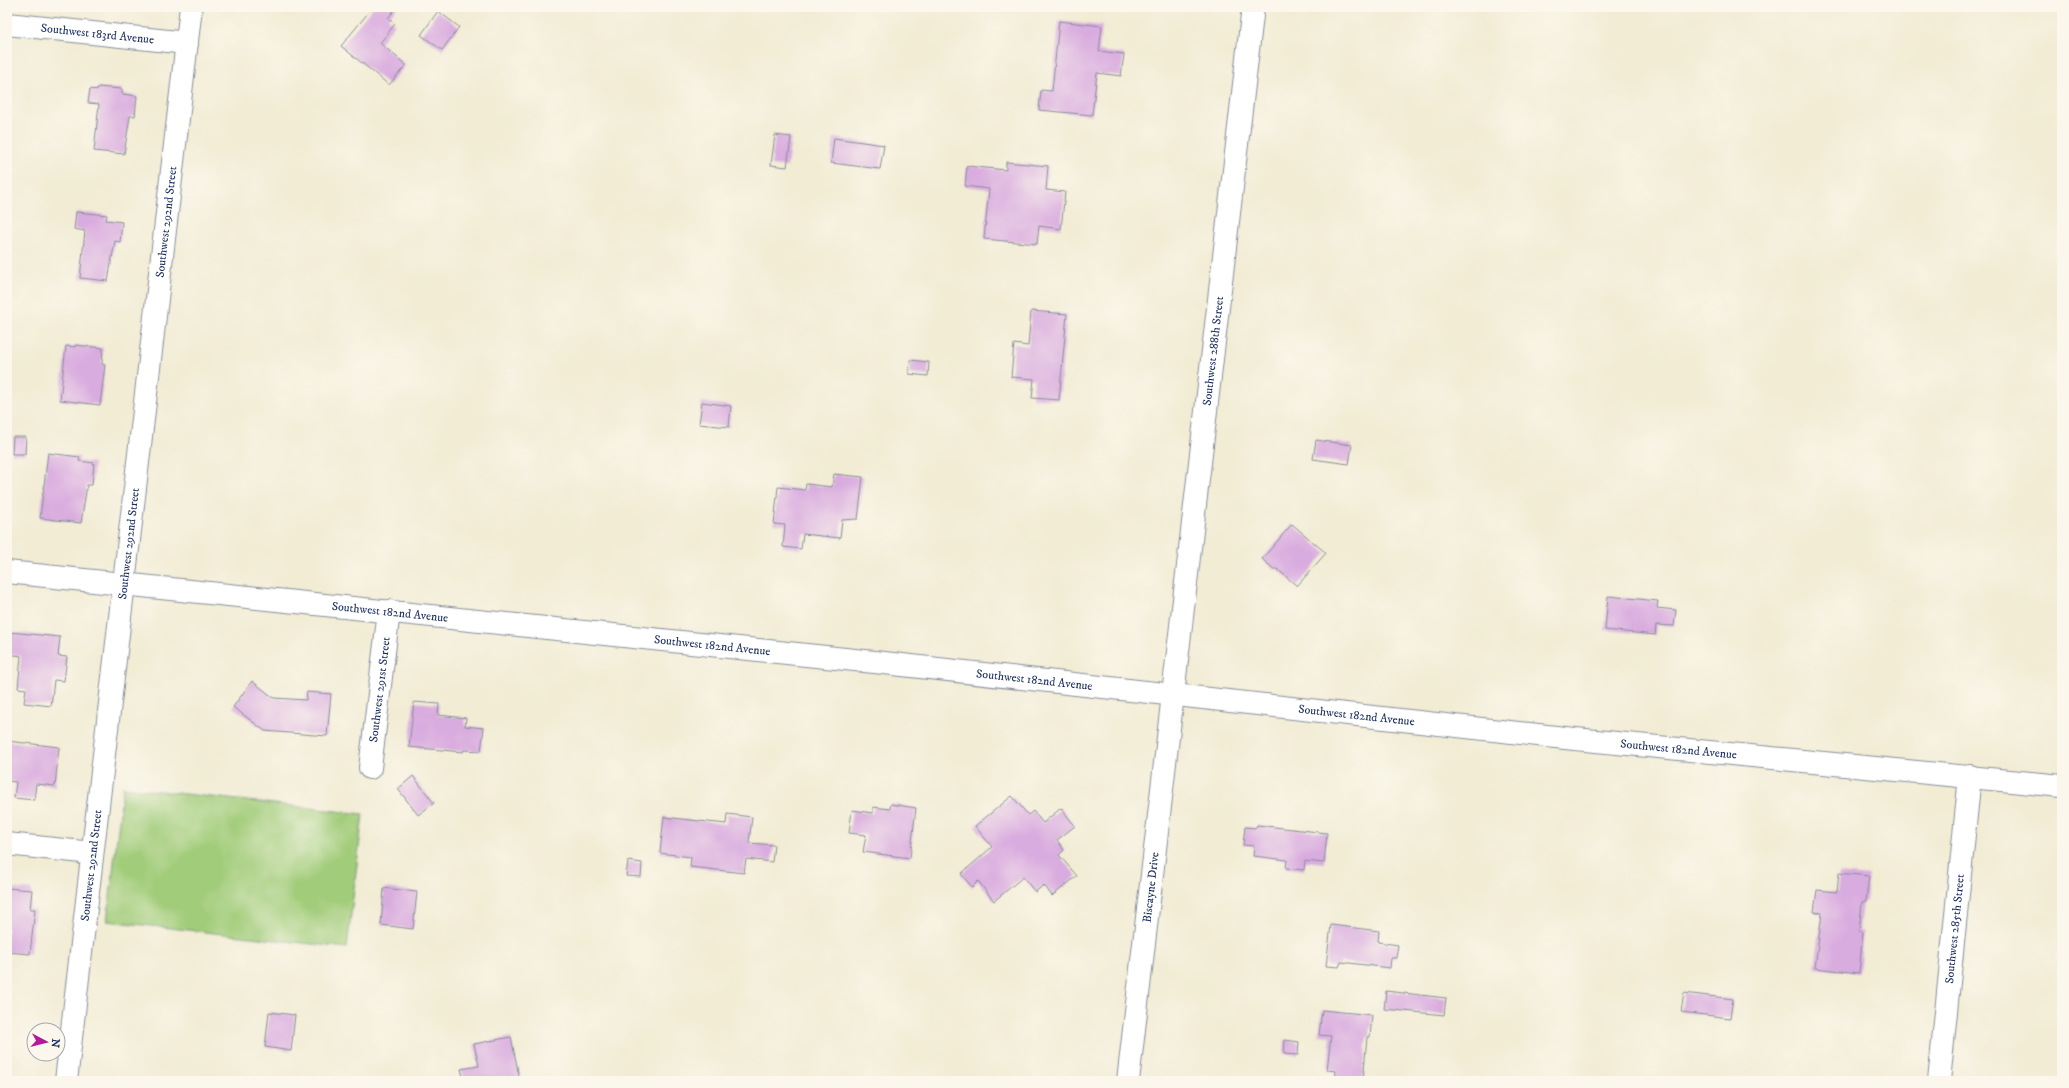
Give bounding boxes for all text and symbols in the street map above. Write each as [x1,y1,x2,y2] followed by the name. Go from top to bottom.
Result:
[40,20,155,47] street label: Southwest 183rd Avenue
[152,165,180,278] street label: Southwest 292nd Street
[1199,295,1227,406] street label: Southwest 288th Street
[115,487,142,600] street label: Southwest 292nd Street
[331,598,449,625] street label: Southwest 182nd Avenue
[653,632,771,659] street label: Southwest 182nd Avenue
[366,636,393,743] street label: Southwest 291st Street
[975,666,1093,693] street label: Southwest 182nd Avenue
[1298,701,1415,729] street label: Southwest 182nd Avenue
[1620,736,1738,762] street label: Southwest 182nd Avenue
[77,809,105,922] street label: Southwest 292nd Street
[1139,851,1162,923] street label: Biscayne Drive
[1941,873,1968,984] street label: Southwest 285th Street
[26,1022,66,1062] north arrow
[47,1038,62,1048] text: N

